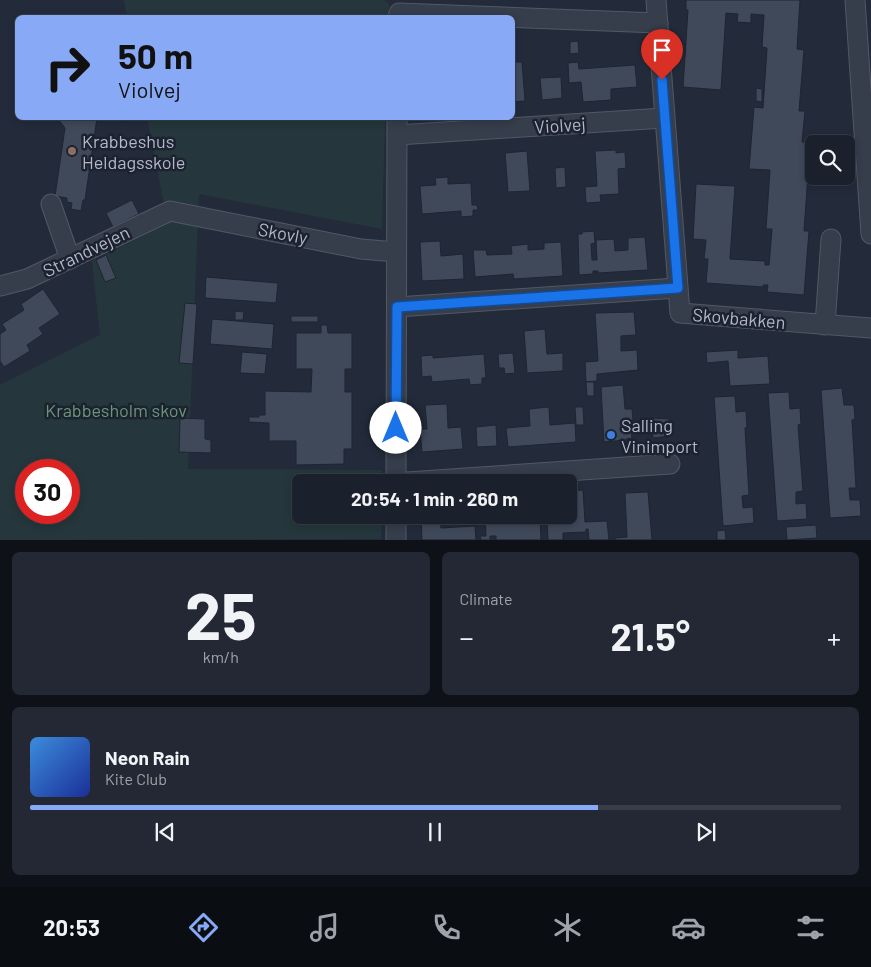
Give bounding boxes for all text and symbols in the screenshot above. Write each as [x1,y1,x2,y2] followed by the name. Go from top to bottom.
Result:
[641,29,683,80] pin
[118,34,193,76] text: 50 m
[35,35,100,100] icon: right
[648,36,676,64] icon: arrive
[118,76,181,102] text: Violvej
[534,112,586,138] street label: Violvej
[82,130,185,173] place label: Krabbeshus Heldagsskole
[805,135,855,185] map controls
[805,135,855,185] button: search
[66,145,78,157] marker: Krabbeshus Heldagsskole
[257,217,309,249] street label: Skovly
[39,221,133,281] street label: Strandvejen
[692,303,786,333] street label: Skovbakken
[45,399,187,421] park label: Krabbesholm skov
[369,401,421,453] position arrow
[621,414,698,457] place label: Salling Vinimport
[605,429,617,441] marker: Salling Vinimport
[15,459,80,524] speed limit sign: 30
[351,487,518,510] text: 20:54 · 1 min · 260 m
[185,575,256,653] text: 25
[460,589,512,608] text: Climate
[610,613,690,659] text: 21.5°
[460,620,474,654] text: −
[827,620,841,654] text: +
[203,647,239,666] text: km/h
[105,746,190,769] text: Neon Rain
[105,769,167,788] text: Kite Club
[151,818,179,846] icon: previous
[421,818,449,846] icon: pause
[692,818,720,846] icon: next
[186,910,221,945] icon: directions
[307,910,342,945] icon: music
[429,910,464,945] icon: phone
[550,910,585,945] icon: climate
[671,910,706,945] icon: car
[793,910,828,945] icon: filters
[43,914,100,940] text: 20:53

